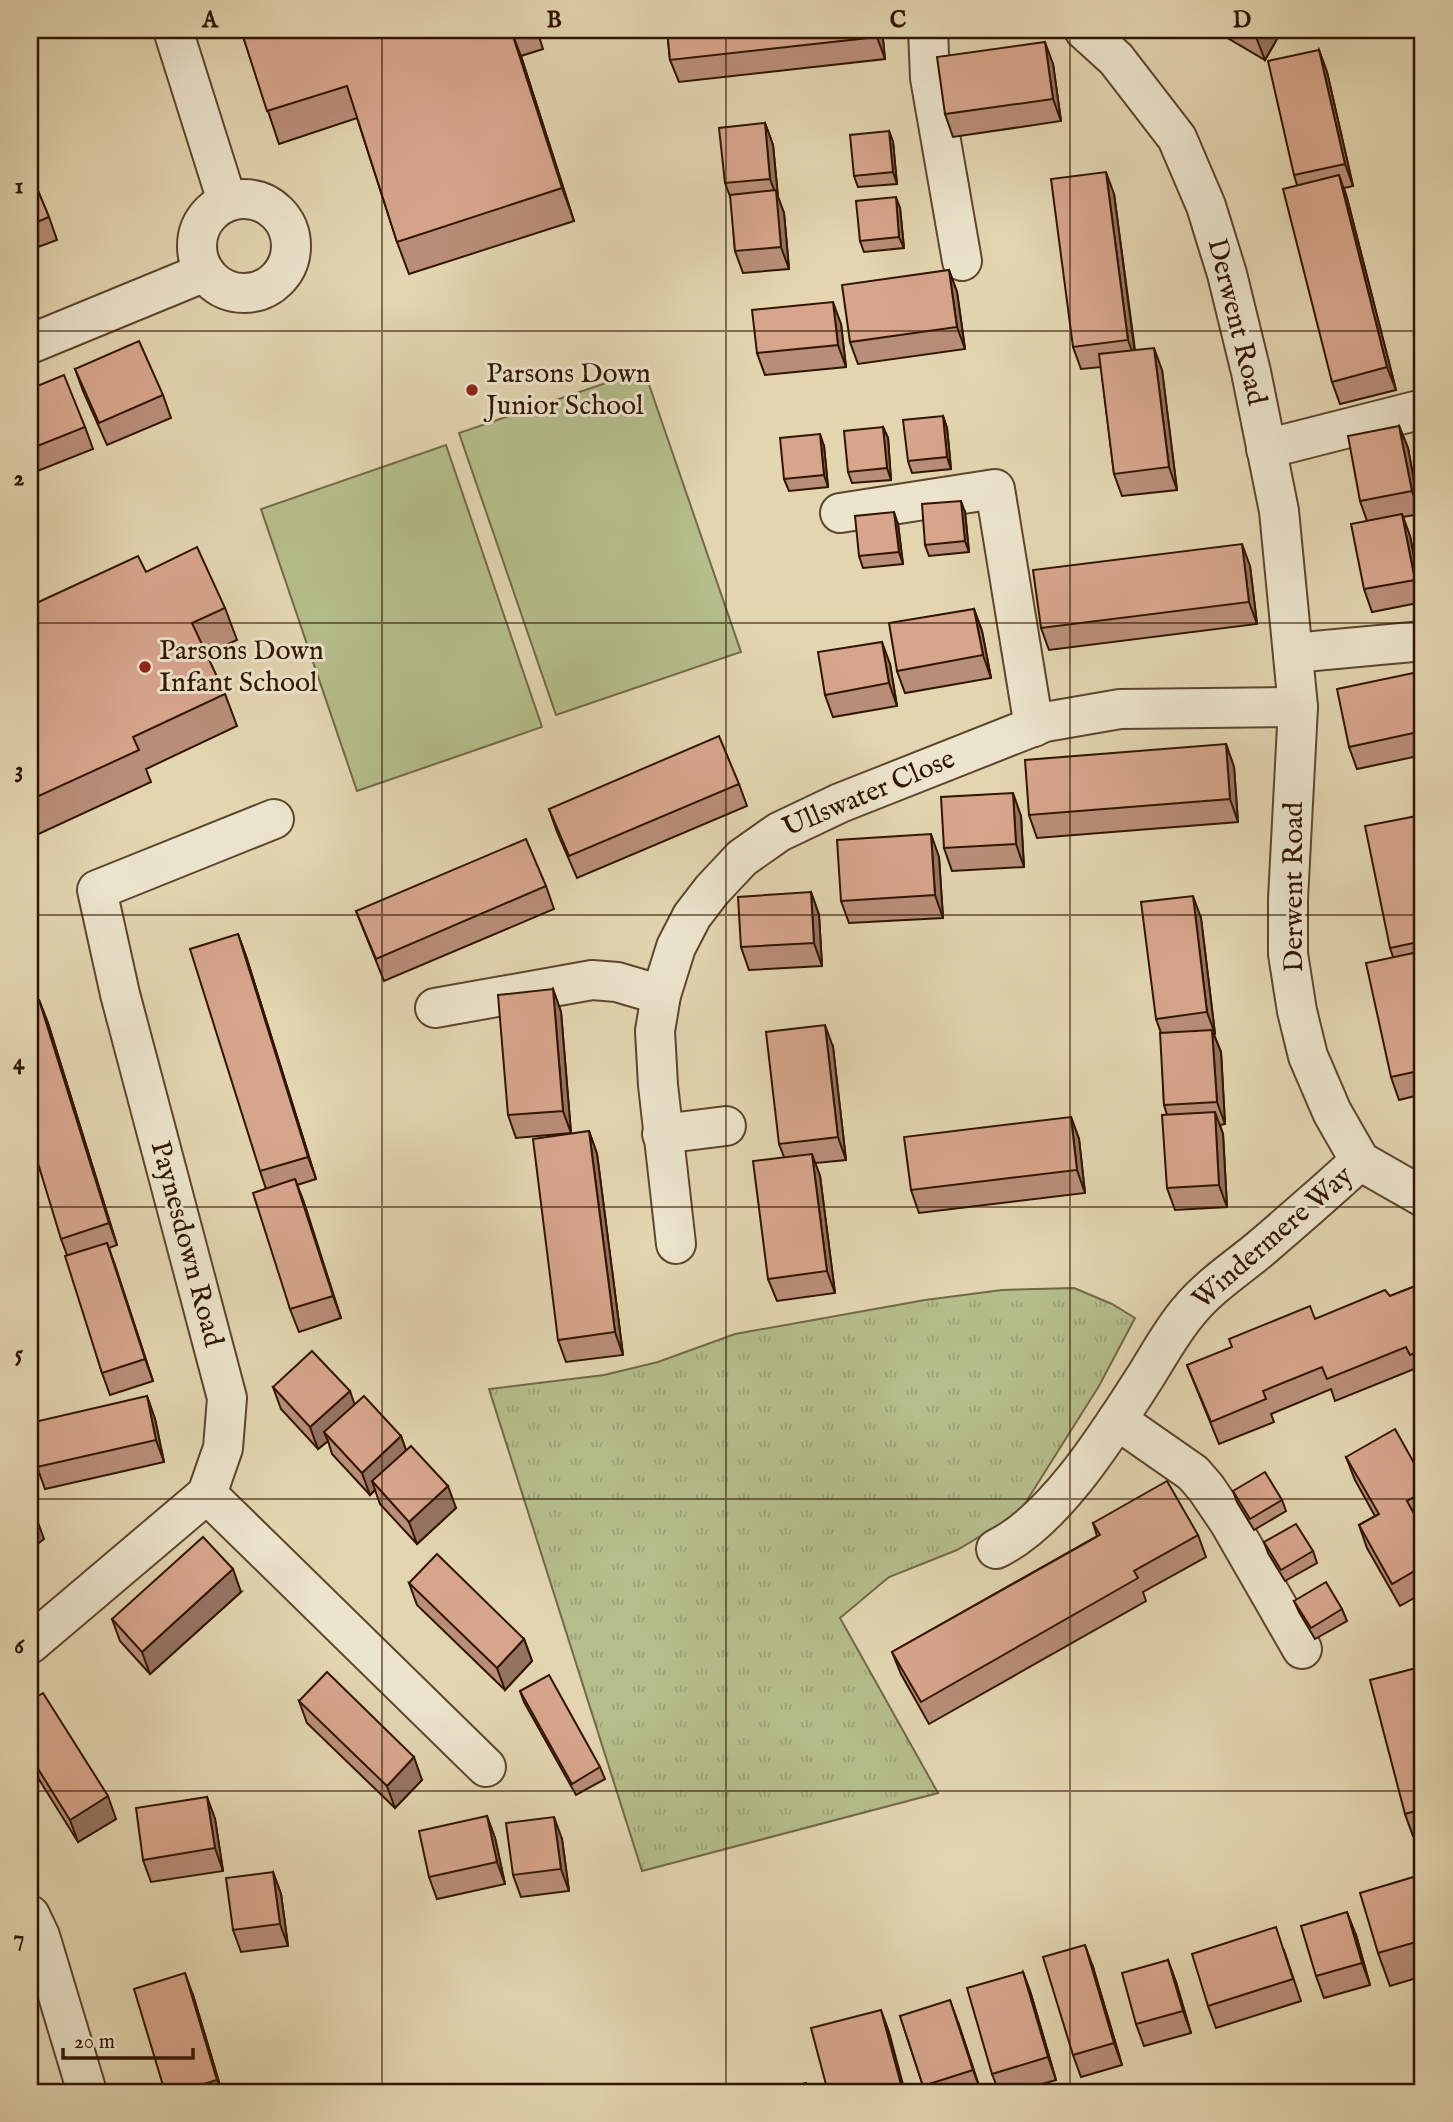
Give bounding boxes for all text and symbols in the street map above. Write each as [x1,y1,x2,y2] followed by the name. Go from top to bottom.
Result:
[201,6,219,35] text: A
[546,6,562,35] text: B
[890,6,907,35] text: C
[1233,6,1251,35] text: D
[15,172,23,201] text: 1
[1198,235,1274,409] street label: Derwent Road
[483,357,651,424] place label: Parsons Down Junior School
[464,382,480,398] marker: Parsons Down Junior School
[14,464,25,493] text: 2
[159,634,324,701] place label: Parsons Down Infant School
[137,659,153,675] marker: Parsons Down Infant School
[778,742,961,846] street label: Ullswater Close
[15,756,23,785] text: 3
[1277,802,1312,972] street label: Derwent Road
[13,1048,25,1077] text: 4
[142,1137,230,1351] street label: Paynesdown Road
[1186,1159,1361,1317] street label: Windermere Way
[15,1340,24,1369] text: 5
[14,1632,25,1661] text: 6
[14,1924,24,1953] text: 7
[63,2017,192,2061] scale bar
[74,2029,115,2056] text: 20 m

